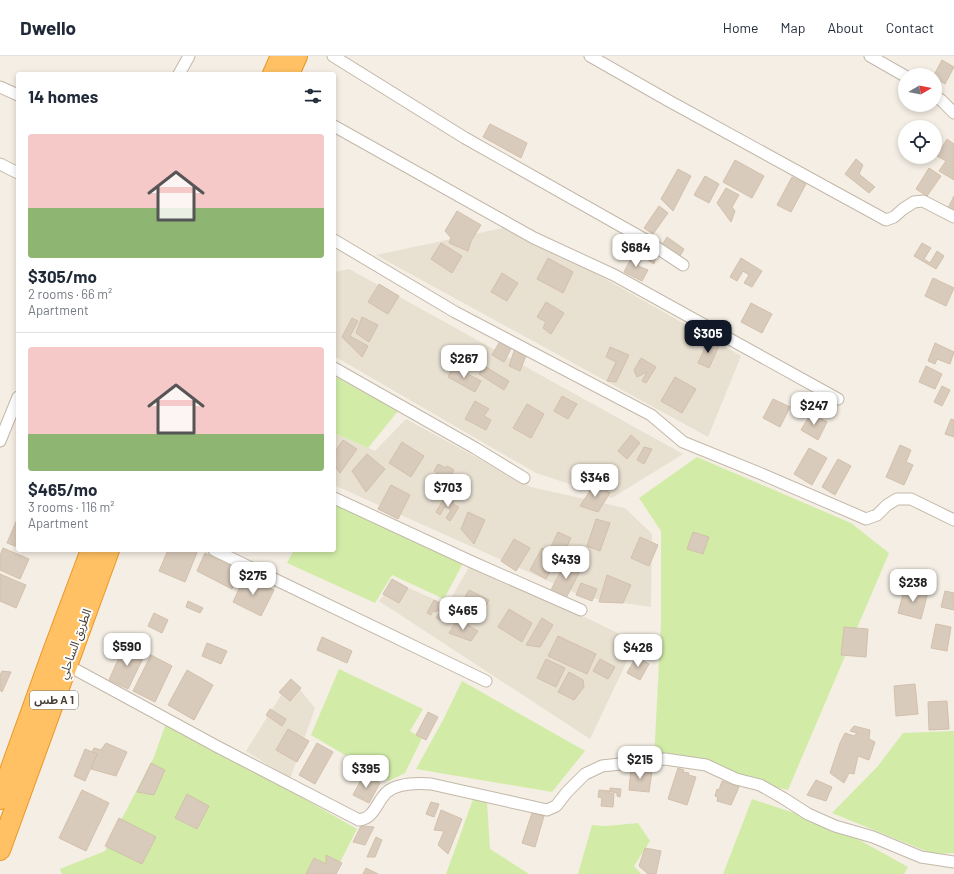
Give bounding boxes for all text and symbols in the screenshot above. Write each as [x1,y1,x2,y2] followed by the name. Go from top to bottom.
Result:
[20,16,76,39] text: Dwello
[723,19,759,36] text: Home
[781,19,805,36] text: Map
[827,19,864,36] text: About
[886,19,934,36] text: Contact
[898,68,942,112] north arrow
[898,68,942,164] map controls
[302,85,324,107] icon: filters
[28,86,98,106] text: 14 homes
[898,120,942,164] button: locate
[140,160,212,232] icon: home
[612,234,660,268] pin: $684
[621,239,651,255] text: $684
[28,266,97,286] text: $305/mo
[28,286,112,302] text: 2 rooms · 66 m²
[28,302,89,318] text: Apartment
[684,320,732,354] pin: $305
[694,325,722,341] text: $305
[440,345,488,379] pin: $267
[450,350,478,366] text: $267
[140,373,212,445] icon: home
[790,392,838,426] pin: $247
[800,397,828,413] text: $247
[571,464,619,498] pin: $346
[580,469,610,485] text: $346
[424,474,472,508] pin: $703
[28,479,97,499] text: $465/mo
[434,479,462,495] text: $703
[28,499,115,515] text: 3 rooms · 116 m²
[28,515,89,531] text: Apartment
[542,546,590,580] pin: $439
[551,551,581,567] text: $439
[229,562,277,596] pin: $275
[239,567,267,583] text: $275
[889,569,937,603] pin: $238
[899,574,927,590] text: $238
[439,597,487,631] pin: $465
[448,602,478,618] text: $465
[55,606,97,682] street label: الطريق الساحلي
[103,633,151,667] pin: $590
[614,634,662,668] pin: $426
[113,638,141,654] text: $590
[623,639,653,655] text: $426
[30,691,78,709] road number: طس A 1
[616,746,664,780] pin: $215
[627,751,653,767] text: $215
[342,755,390,789] pin: $395
[352,760,380,776] text: $395

